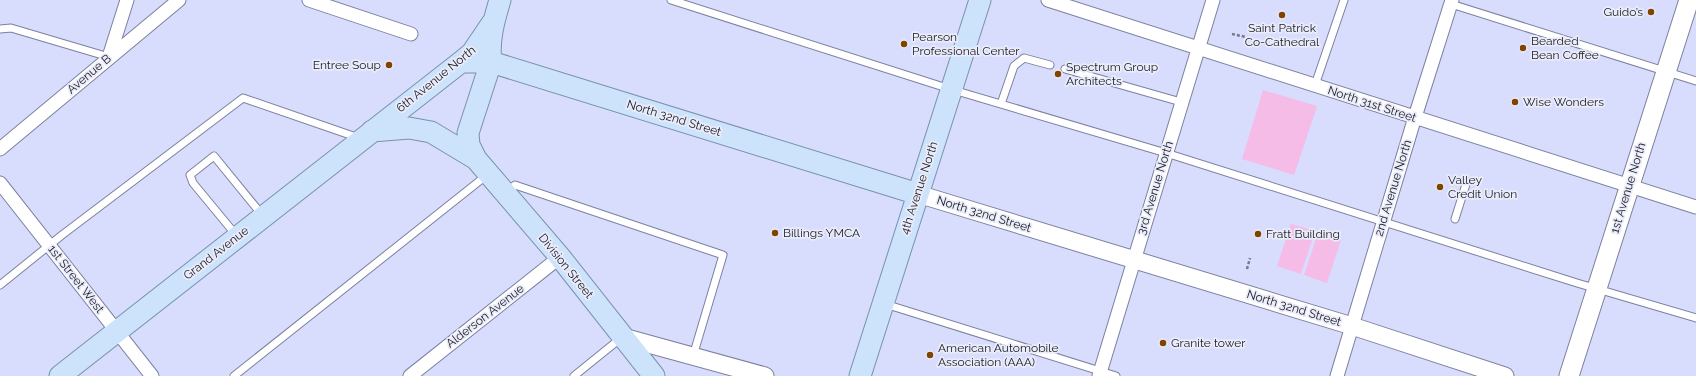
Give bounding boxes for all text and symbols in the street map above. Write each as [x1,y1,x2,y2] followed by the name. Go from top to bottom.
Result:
[1603,5,1643,19] place label: Guido’s
[1646,7,1656,17] marker: Guido’s
[1277,10,1287,20] marker: Saint Patrick Co-Cathedral
[1245,21,1320,49] place label: Saint Patrick Co-Cathedral
[912,30,1020,58] place label: Pearson Professional Center
[1531,34,1599,62] place label: Bearded Bean Coffee
[899,39,909,49] marker: Pearson Professional Center
[394,43,478,115] street label: 6th Avenue North
[1518,43,1528,53] marker: Bearded Bean Coffee
[64,52,114,96] street label: Avenue B
[313,58,381,72] place label: Entree Soup
[384,60,394,70] marker: Entree Soup
[1066,60,1158,88] place label: Spectrum Group Architects
[1053,69,1063,79] marker: Spectrum Group Architects
[1326,83,1418,125] street label: North 31st Street
[1523,95,1604,109] place label: Wise Wonders
[625,97,723,139] street label: North 32nd Street
[1510,97,1520,107] marker: Wise Wonders
[1372,138,1414,238] street label: 2nd Avenue North
[1134,139,1176,237] street label: 3rd Avenue North
[897,140,941,236] street label: 4th Avenue North
[1608,141,1648,235] street label: 1st Avenue North
[1448,173,1517,201] place label: Valley Credit Union
[1435,182,1445,192] marker: Valley Credit Union
[935,193,1033,235] street label: North 32nd Street
[181,223,251,283] street label: Grand Avenue
[783,226,860,240] place label: Billings YMCA
[1266,227,1340,241] place label: Fratt Building
[770,228,780,238] marker: Billings YMCA
[1253,229,1263,239] marker: Fratt Building
[536,231,596,301] street label: Division Street
[45,242,107,316] street label: 1st Street West
[443,281,527,351] street label: Alderson Avenue
[1245,287,1343,329] street label: North 32nd Street
[1171,336,1246,350] place label: Granite tower
[1158,338,1168,348] marker: Granite tower
[938,341,1058,369] place label: American Automobile Association (AAA)
[925,350,935,360] marker: American Automobile Association (AAA)

